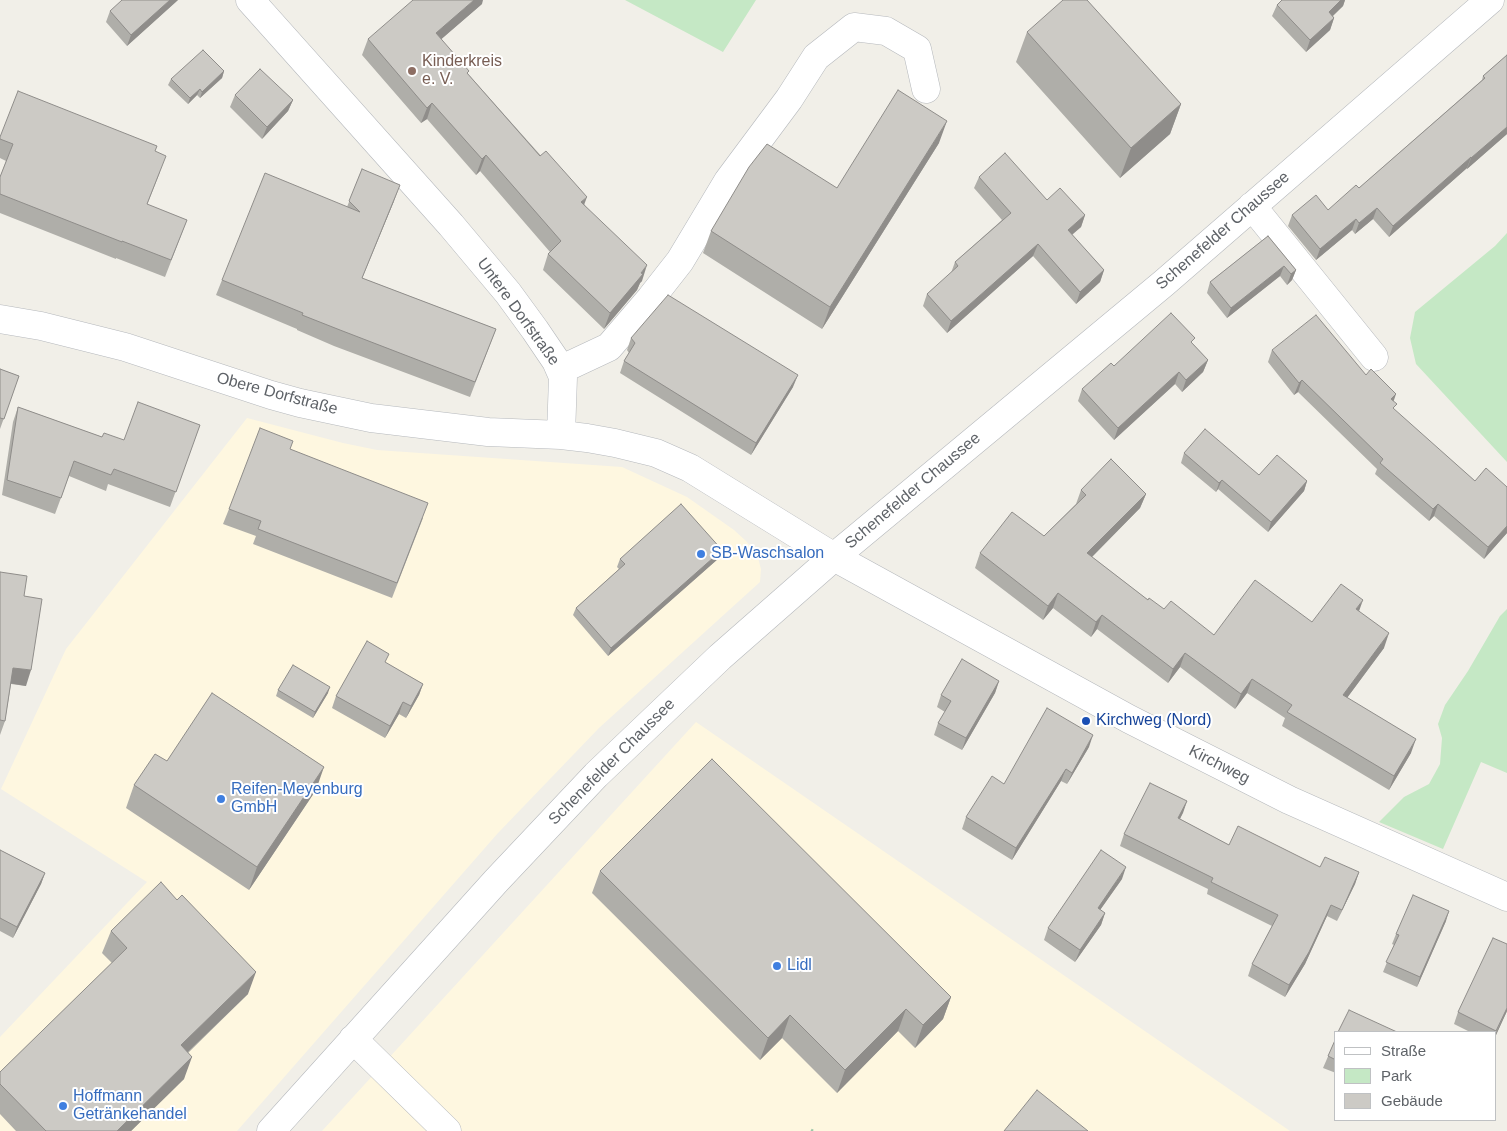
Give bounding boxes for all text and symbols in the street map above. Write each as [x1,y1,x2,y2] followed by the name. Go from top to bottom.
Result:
[422,52,502,90] place label: Kinderkreis e. V.
[406,65,418,77] marker: Kinderkreis e. V.
[1152,168,1294,294] street label: Schenefelder Chaussee
[473,255,563,369] street label: Untere Dorfstraße
[214,369,340,419] street label: Obere Dorfstraße
[841,429,985,553] street label: Schenefelder Chaussee
[711,544,824,564] place label: SB-Waschsalon
[695,548,707,560] marker: SB-Waschsalon
[545,695,679,829] street label: Schenefelder Chaussee
[1096,711,1212,731] place label: Kirchweg (Nord)
[1080,715,1092,727] marker: Kirchweg (Nord)
[1185,742,1253,788] street label: Kirchweg
[231,780,363,818] place label: Reifen-Meyenburg GmbH
[215,793,227,805] marker: Reifen-Meyenburg GmbH
[787,956,812,976] place label: Lidl
[771,960,783,972] marker: Lidl
[1334,1031,1497,1121] legend
[1381,1042,1426,1059] text: Straße
[1381,1067,1412,1084] text: Park
[73,1087,187,1125] place label: Hoffmann Getränkehandel
[1381,1092,1443,1109] text: Gebäude
[57,1100,69,1112] marker: Hoffmann Getränkehandel

